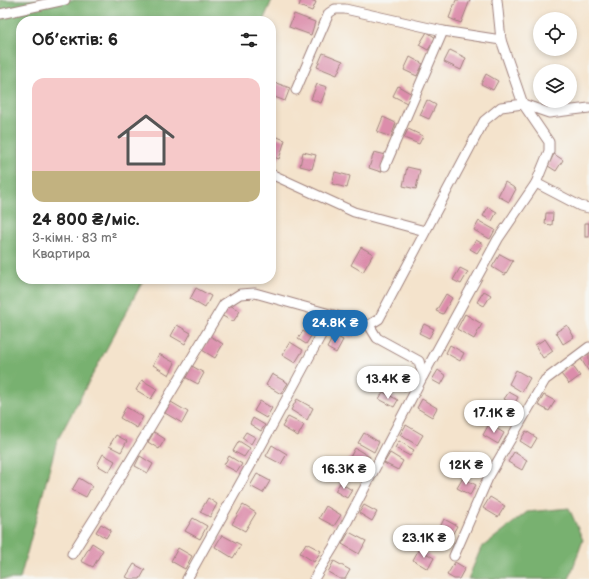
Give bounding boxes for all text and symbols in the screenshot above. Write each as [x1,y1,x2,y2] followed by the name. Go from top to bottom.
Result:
[533,12,577,108] map controls
[533,12,577,56] button: locate
[238,29,260,51] icon: filters
[32,30,118,50] text: Об’єктів: 6
[533,64,577,108] button: layers
[110,104,182,176] icon: home
[32,210,140,230] text: 24 800 ₴/міс.
[32,230,117,246] text: 3-кімн. · 83 m²
[32,246,90,262] text: Квартира
[298,310,372,344] pin: 24.8K ₴
[312,315,358,331] text: 24.8K ₴
[351,366,425,400] pin: 13.4K ₴
[366,371,410,387] text: 13.4K ₴
[457,400,531,434] pin: 17.1K ₴
[473,405,515,421] text: 17.1K ₴
[438,452,494,486] pin: 12K ₴
[307,456,381,490] pin: 16.3K ₴
[449,457,483,473] text: 12K ₴
[322,461,366,477] text: 16.3K ₴
[387,525,461,559] pin: 23.1K ₴
[402,530,446,546] text: 23.1K ₴

